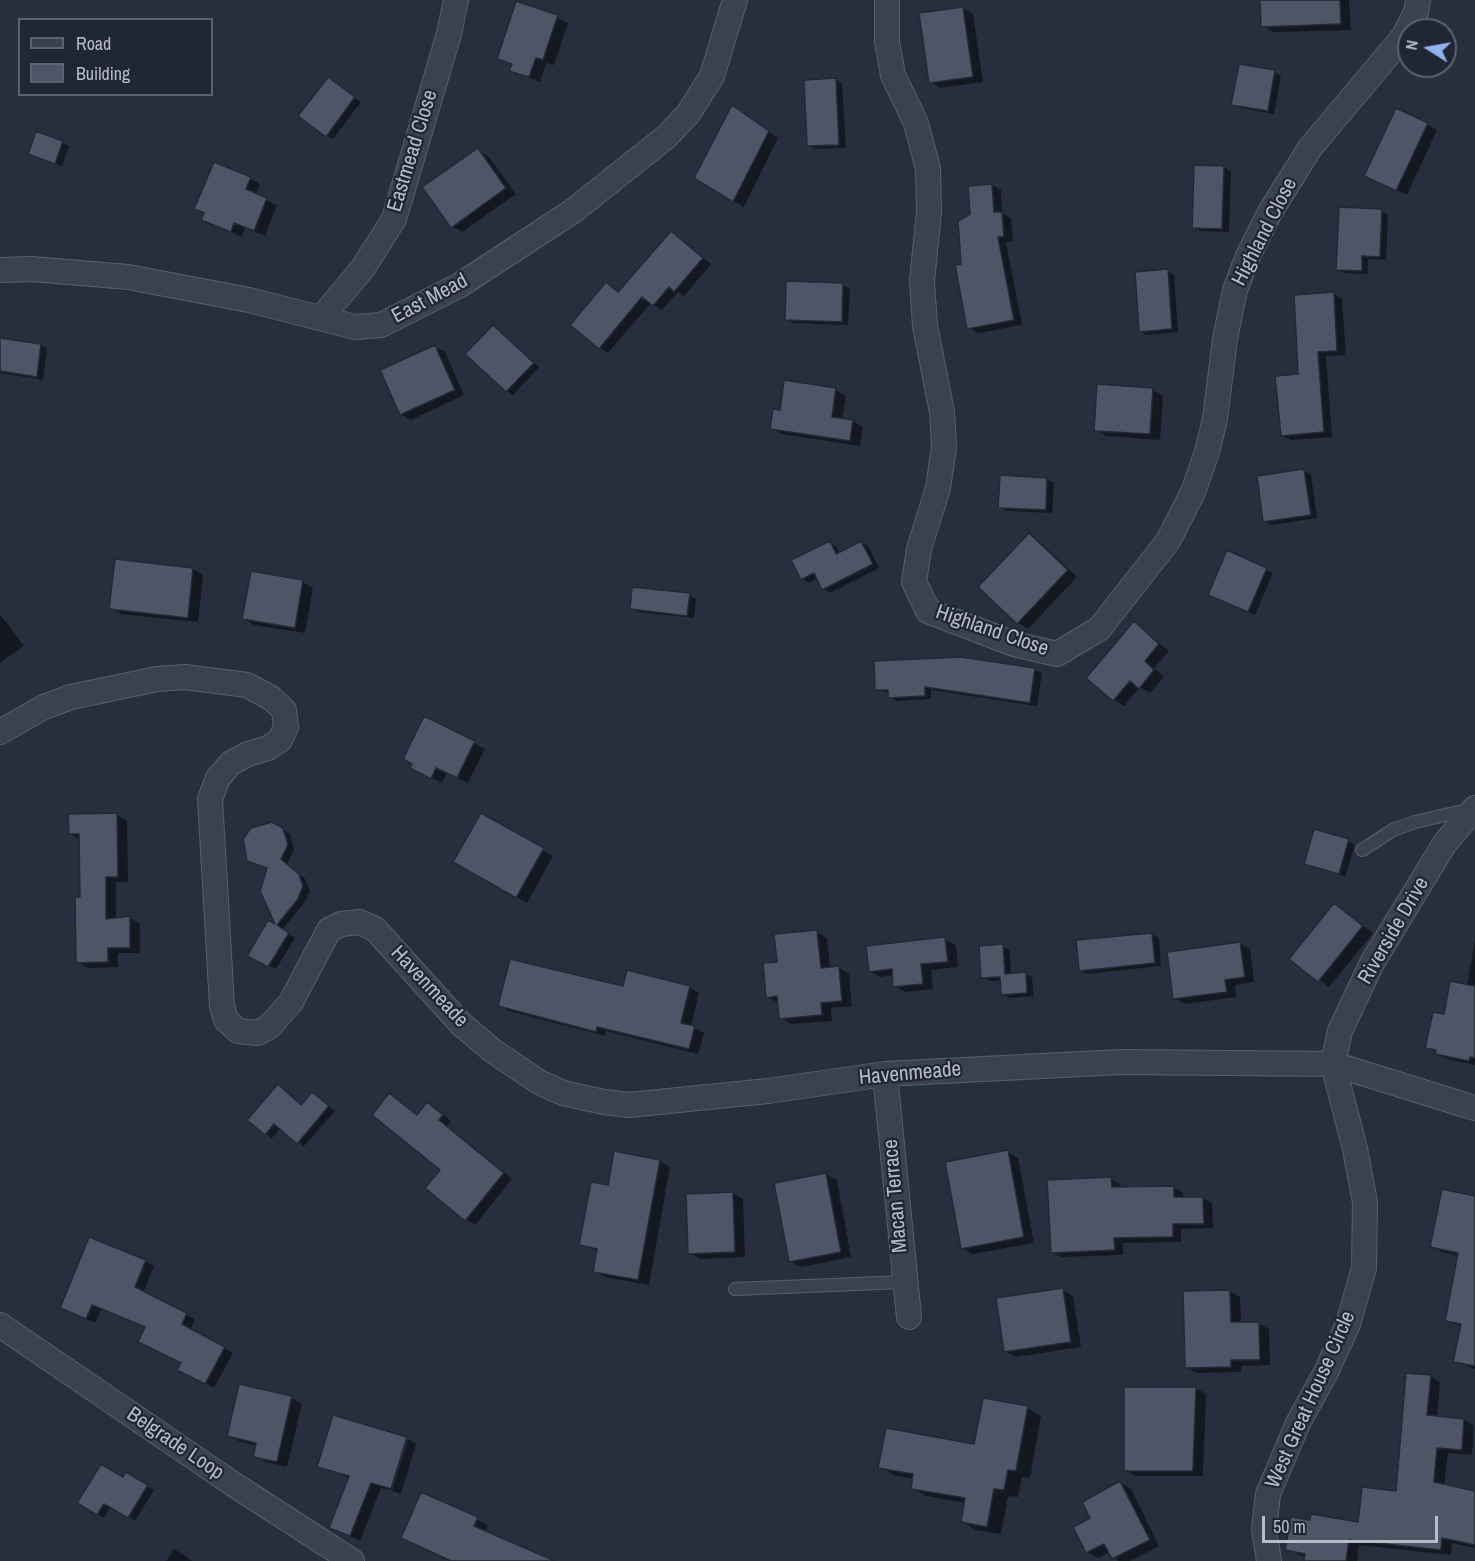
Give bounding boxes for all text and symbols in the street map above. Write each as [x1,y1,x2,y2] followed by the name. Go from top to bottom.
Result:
[18,18,213,96] legend
[1397,18,1457,78] north arrow
[76,31,111,56] text: Road
[1400,38,1423,52] text: N
[76,61,130,86] text: Building
[382,87,444,215] street label: Eastmead Close
[1227,174,1303,290] street label: Highland Close
[388,269,472,329] street label: East Mead
[932,600,1052,662] street label: Highland Close
[1353,873,1435,989] street label: Riverside Drive
[385,941,473,1033] street label: Havenmeade
[858,1057,962,1091] street label: Havenmeade
[878,1138,914,1254] street label: Macan Terrace
[1261,1308,1361,1492] street label: West Great House Circle
[122,1402,228,1486] street label: Belgrade Loop
[1265,1504,1440,1542] scale bar
[1273,1514,1306,1539] text: 50 m

